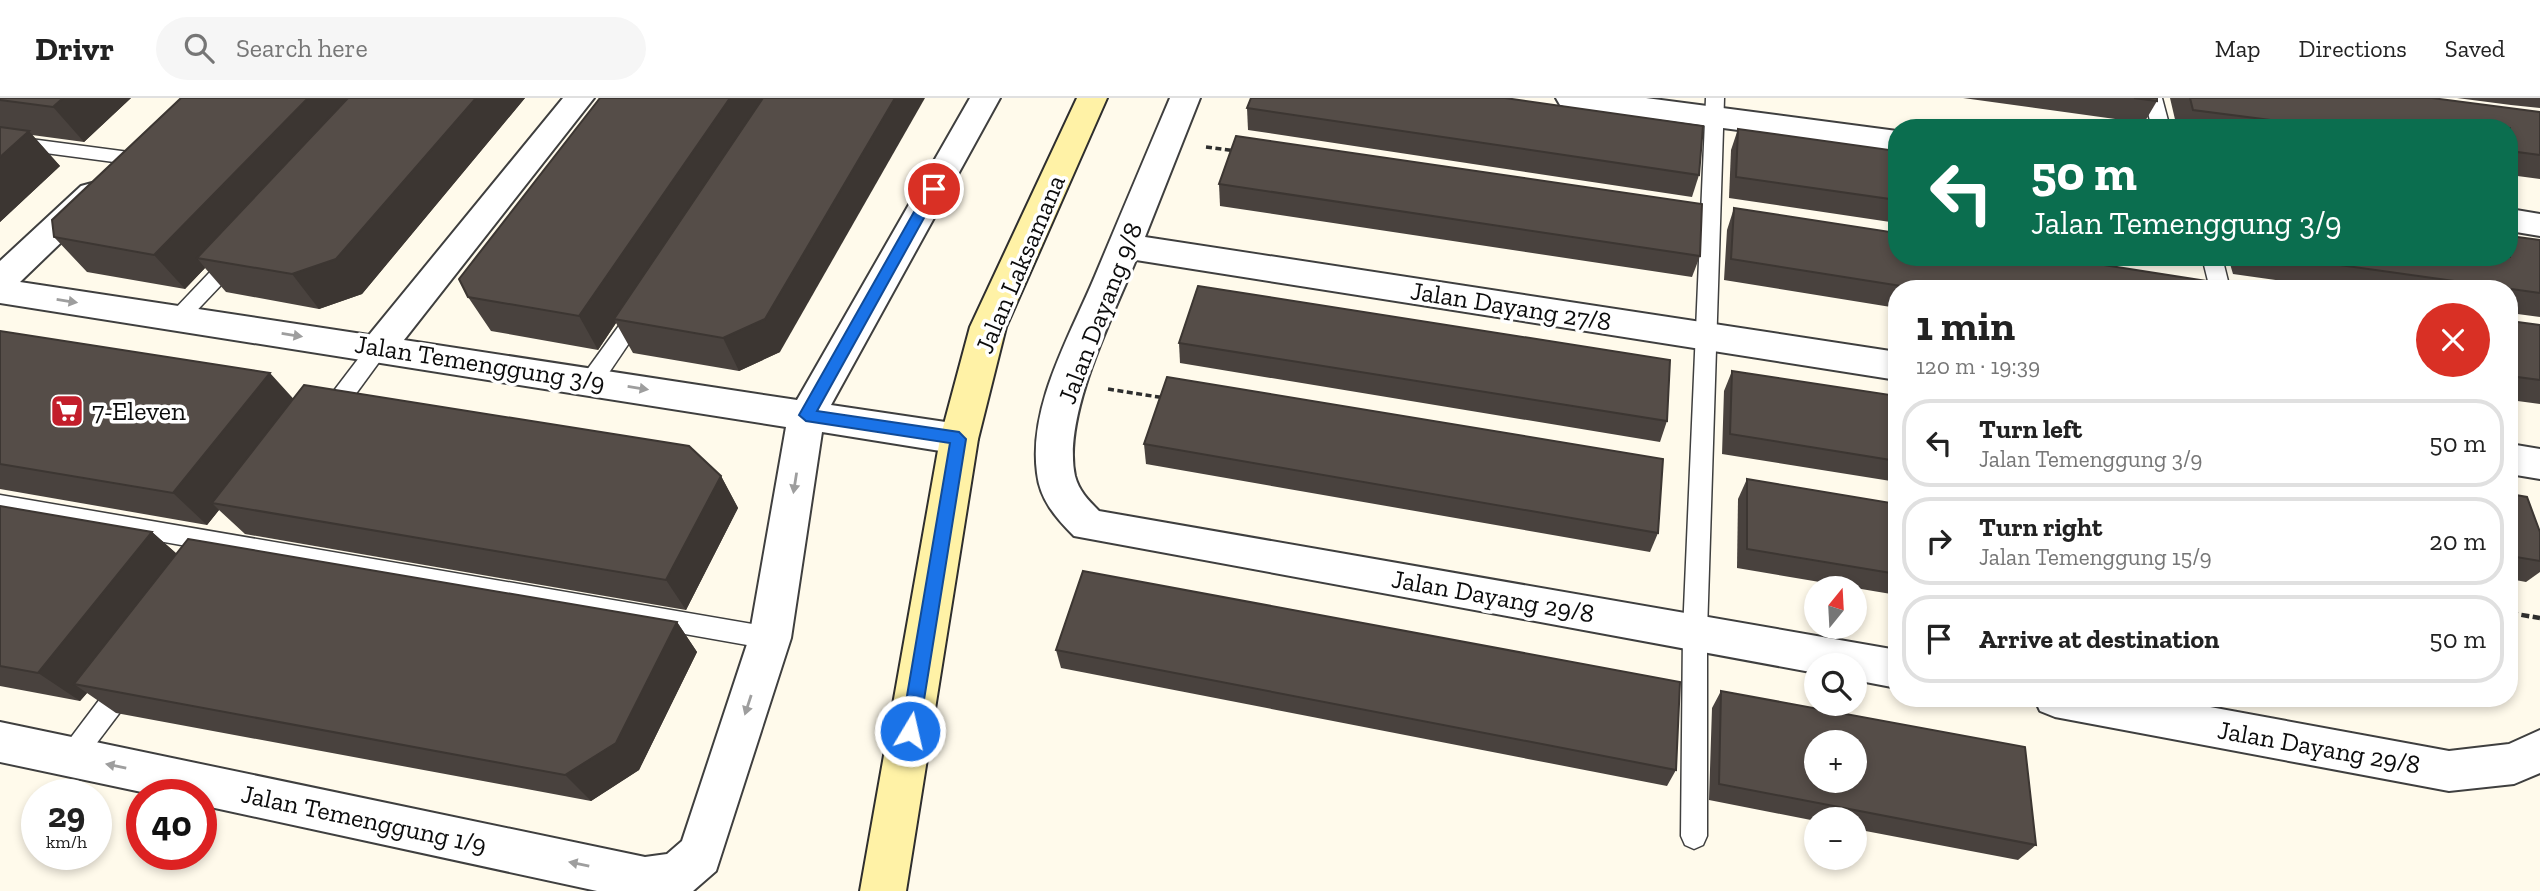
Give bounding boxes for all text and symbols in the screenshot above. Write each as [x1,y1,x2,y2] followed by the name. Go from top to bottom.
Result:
[156,17,646,80] search box
[35,29,114,68] text: Drivr
[180,29,218,67] icon: search
[236,32,368,64] text: Search here
[2215,34,2261,63] text: Map
[2299,34,2407,63] text: Directions
[2445,34,2505,63] text: Saved
[2031,144,2137,203] text: 50 m
[1916,147,2007,238] icon: left
[904,159,964,219] pin
[915,170,953,208] icon: arrive
[968,170,1072,358] street label: Jalan Laksamana
[2031,204,2342,242] text: Jalan Temenggung 3/9
[1051,218,1149,408] street label: Jalan Dayang 9/8
[1408,274,1614,338] street label: Jalan Dayang 27/8
[57,296,79,307] one-way arrow
[1916,300,2015,351] text: 1 min
[2416,303,2490,377] button: close
[353,327,607,399] street label: Jalan Temenggung 3/9
[282,330,304,341] one-way arrow
[1916,352,2040,380] text: 120 m · 19:39
[628,383,650,394] one-way arrow
[48,392,86,430] supermarket icon: 7-Eleven
[92,395,186,427] place label: 7-Eleven
[1979,413,2082,445] text: Turn left
[1920,424,1958,462] icon: left
[2429,427,2486,459] text: 50 m
[1979,445,2202,473] text: Jalan Temenggung 3/9
[789,472,800,494] one-way arrow
[1979,511,2102,543] text: Turn right
[1920,522,1958,560] icon: right
[2429,525,2486,557] text: 20 m
[1979,543,2212,571] text: Jalan Temenggung 15/9
[1389,562,1597,630] street label: Jalan Dayang 29/8
[1804,576,1867,639] north arrow
[1804,576,1867,870] map controls
[1920,620,1958,658] icon: arrive
[1979,623,2219,655] text: Arrive at destination
[2429,623,2486,655] text: 50 m
[1804,653,1867,716] button: search
[873,694,947,768] position arrow
[743,695,753,716] one-way arrow
[2215,713,2423,781] street label: Jalan Dayang 29/8
[1804,730,1867,793] button: +
[105,760,127,771] one-way arrow
[238,777,490,861] street label: Jalan Temenggung 1/9
[126,779,217,870] speed limit sign: 40
[48,794,85,836] text: 29
[1804,807,1867,870] button: −
[46,831,87,853] text: km/h
[567,859,589,870] one-way arrow

